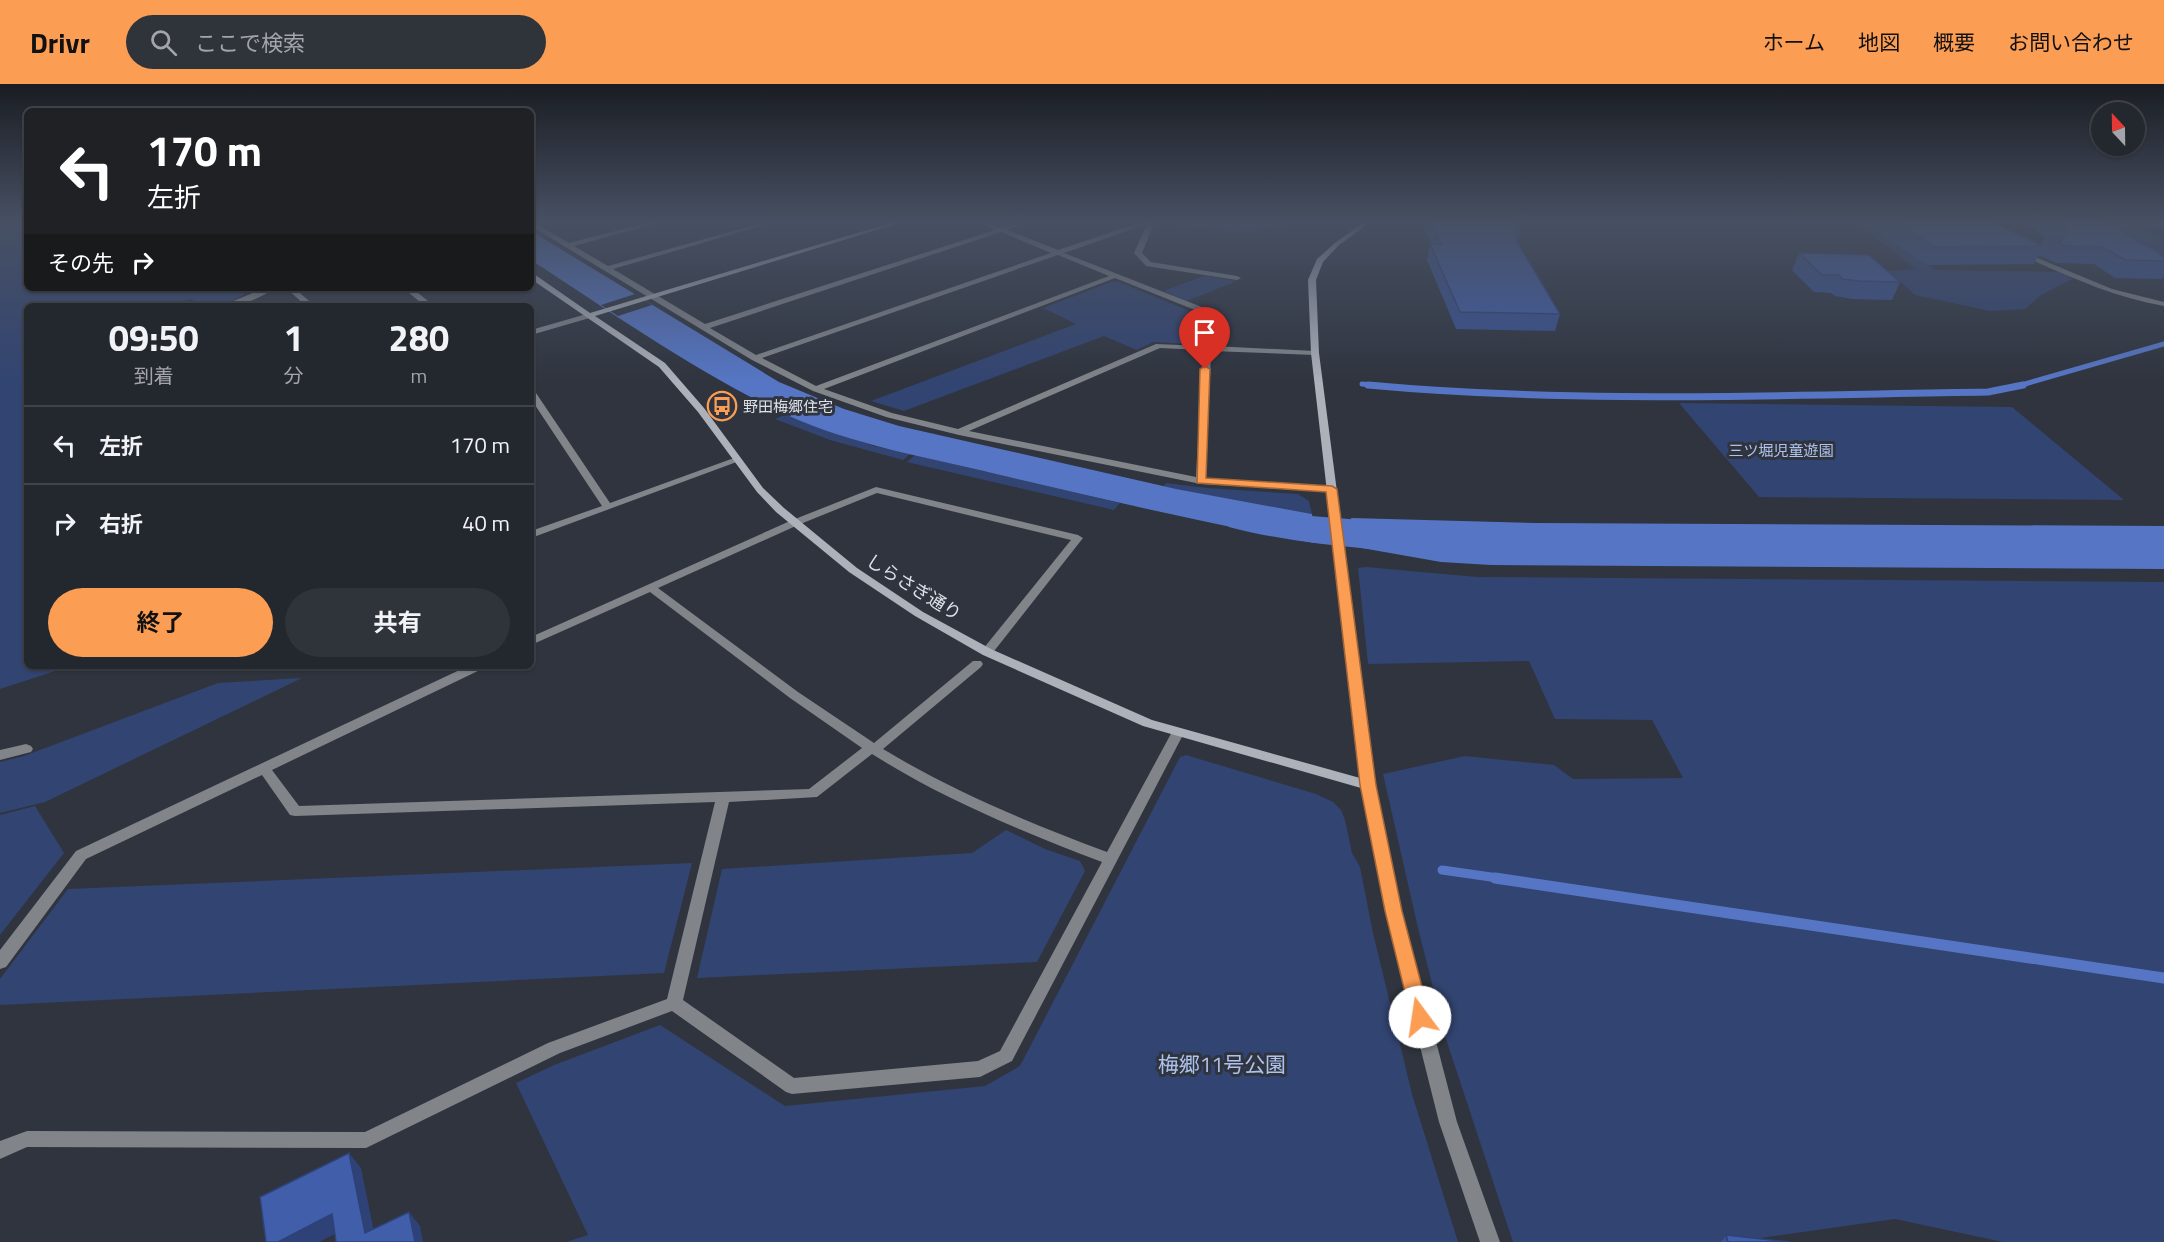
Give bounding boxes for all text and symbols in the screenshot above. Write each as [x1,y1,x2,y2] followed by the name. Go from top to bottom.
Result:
[126,15,546,69] search box
[30,21,90,64] text: Drivr
[147,26,180,59] icon: search
[195,26,305,60] text: ここで検索
[1763,26,1825,58] text: ホーム
[1858,26,1900,58] text: 地図
[1933,26,1975,58] text: 概要
[2008,26,2134,58] text: お問い合わせ
[2091,102,2145,156] north arrow
[2091,102,2145,156] map controls
[147,118,262,182] text: 170 m
[48,132,126,210] icon: left
[147,176,201,217] text: 左折
[48,246,114,280] text: その先
[126,246,159,279] icon: right
[1179,307,1230,369] pin
[109,310,199,365] text: 09:50
[284,310,304,365] text: 1
[389,310,449,365] text: 280
[1188,316,1221,349] icon: arrive
[134,360,174,391] text: 到着
[284,360,304,391] text: 分
[410,360,427,391] text: m
[706,390,738,422] bus stop icon: 野田梅郷住宅
[743,395,833,418] place label: 野田梅郷住宅
[450,428,510,462] text: 170 m
[48,429,81,462] icon: left
[99,429,143,463] text: 左折
[1728,439,1834,462] park label: 三ツ堀児童遊園
[462,506,510,540] text: 40 m
[48,507,81,540] icon: right
[99,507,143,541] text: 右折
[861,547,967,627] street label: しらさぎ通り
[48,588,273,657] button: 終了
[285,588,510,657] button: 共有
[1388,985,1452,1049] position arrow
[1158,1048,1286,1080] park label: 梅郷11号公園

